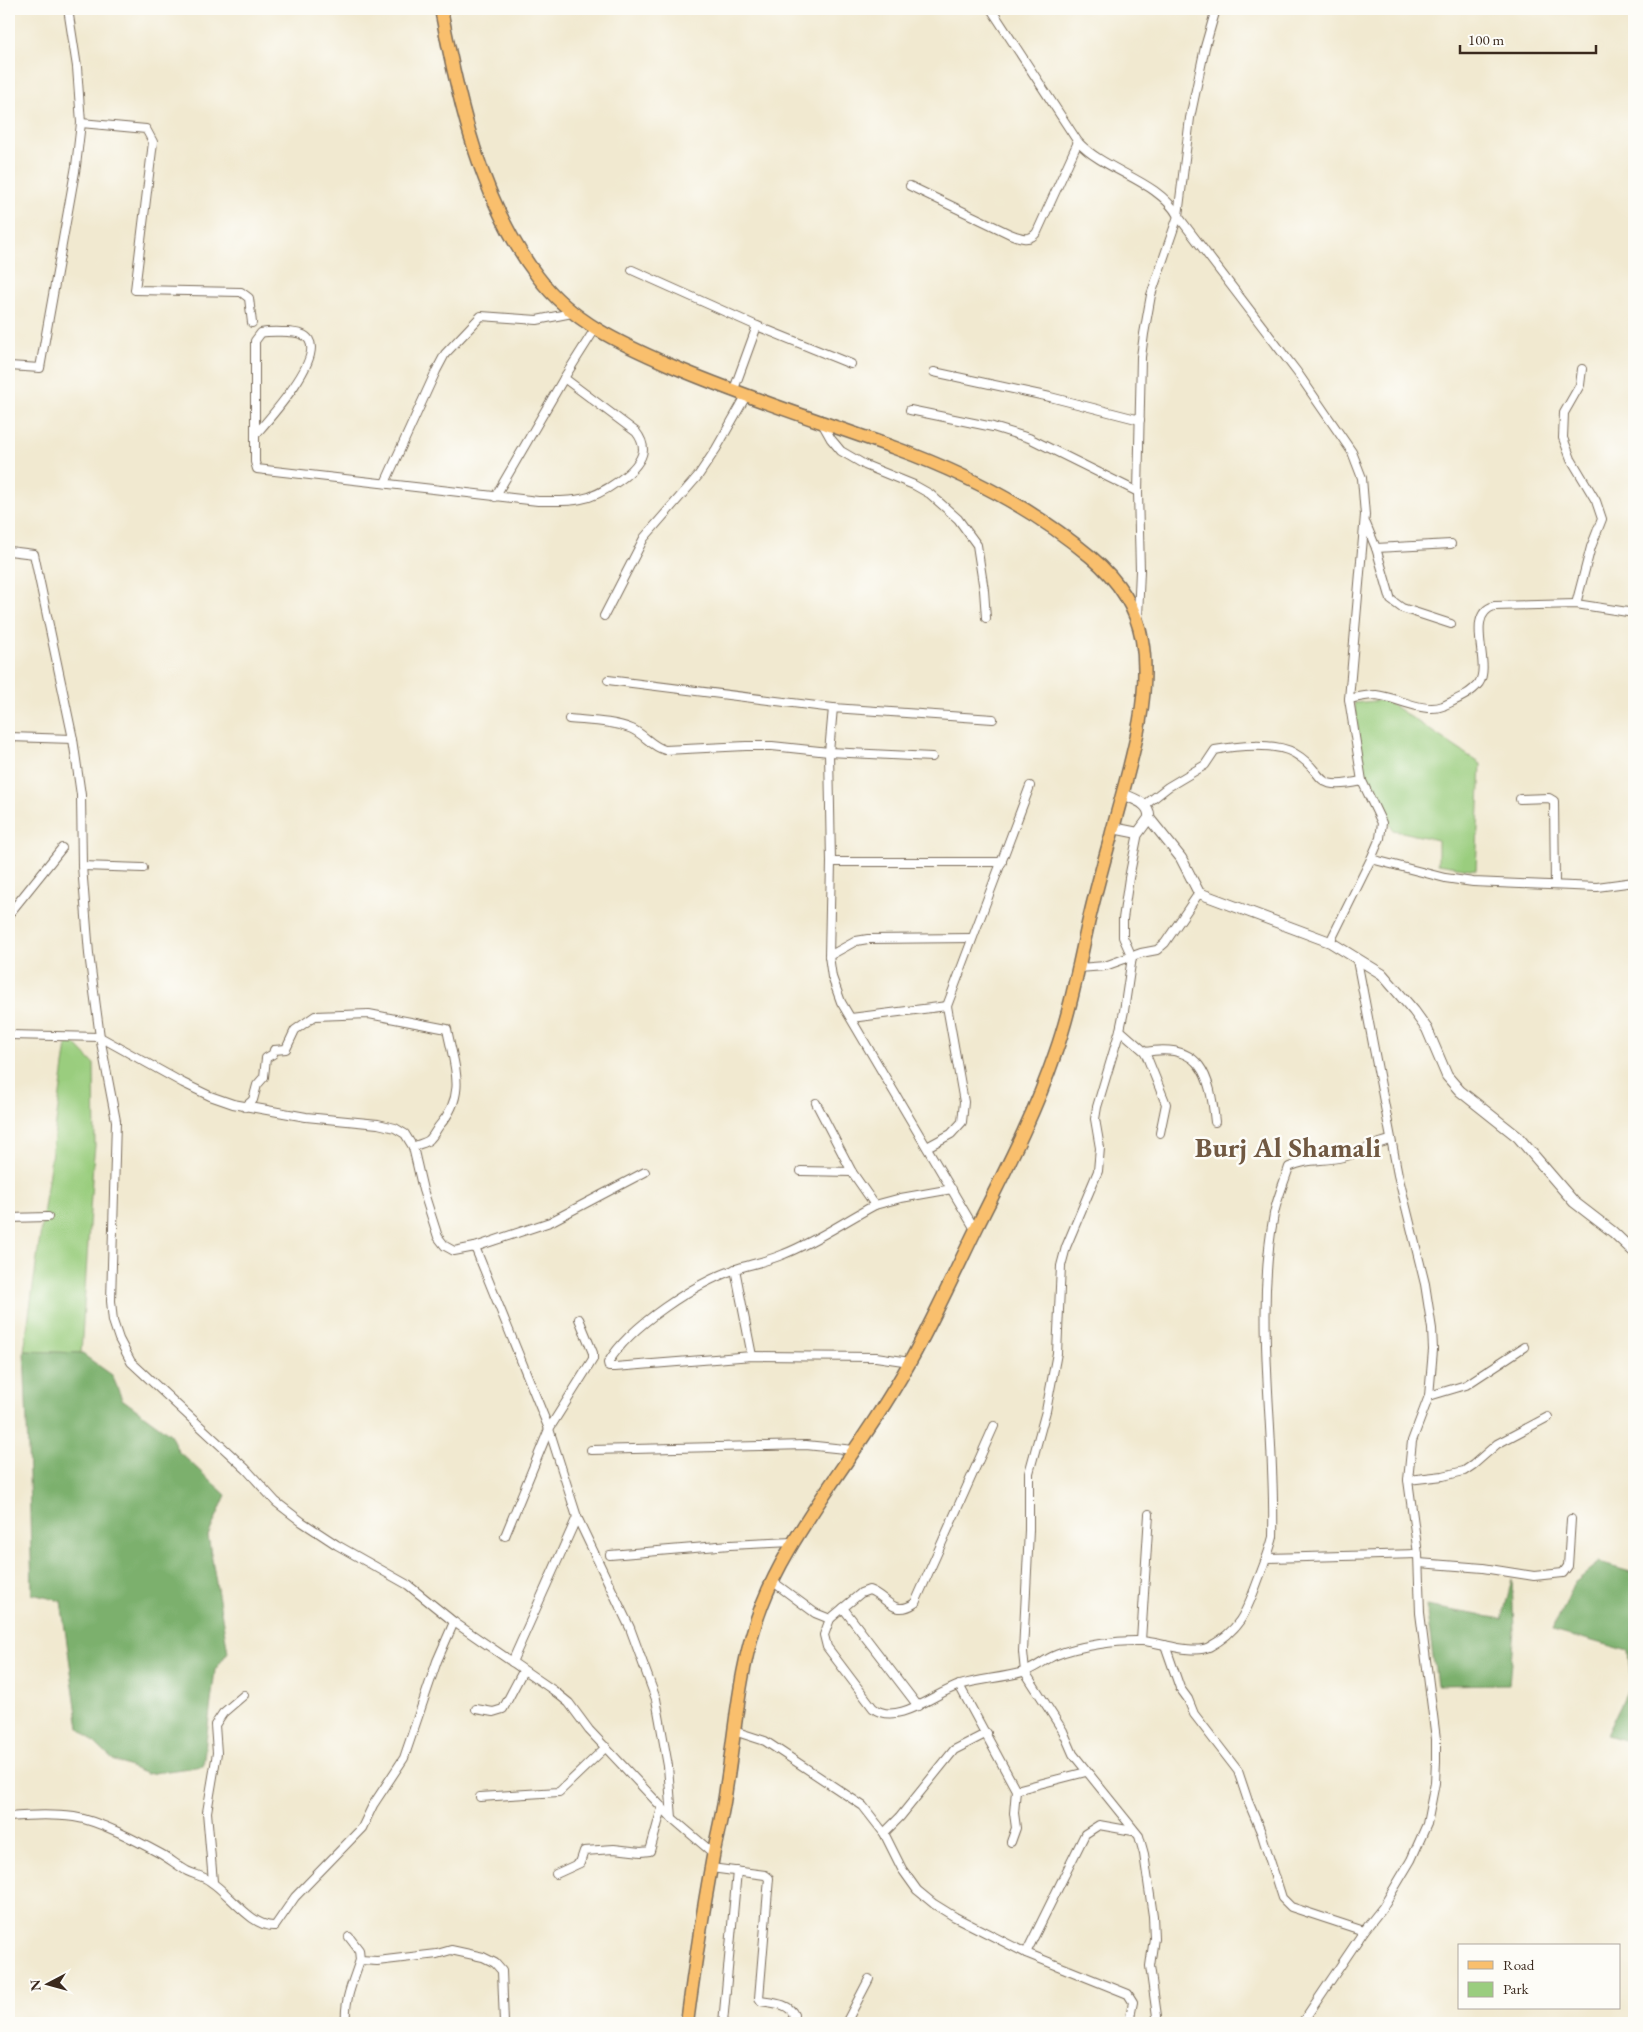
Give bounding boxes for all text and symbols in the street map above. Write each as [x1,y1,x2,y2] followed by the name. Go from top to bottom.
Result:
[1460,22,1597,54] scale bar
[1468,30,1505,49] text: 100 m
[1195,1129,1381,1165] district label: Burj Al Shamali
[1458,1944,1620,2010] legend
[1503,1955,1535,1974] text: Road
[22,1960,72,2010] north arrow
[25,1978,45,1992] text: N
[1503,1979,1530,1998] text: Park

